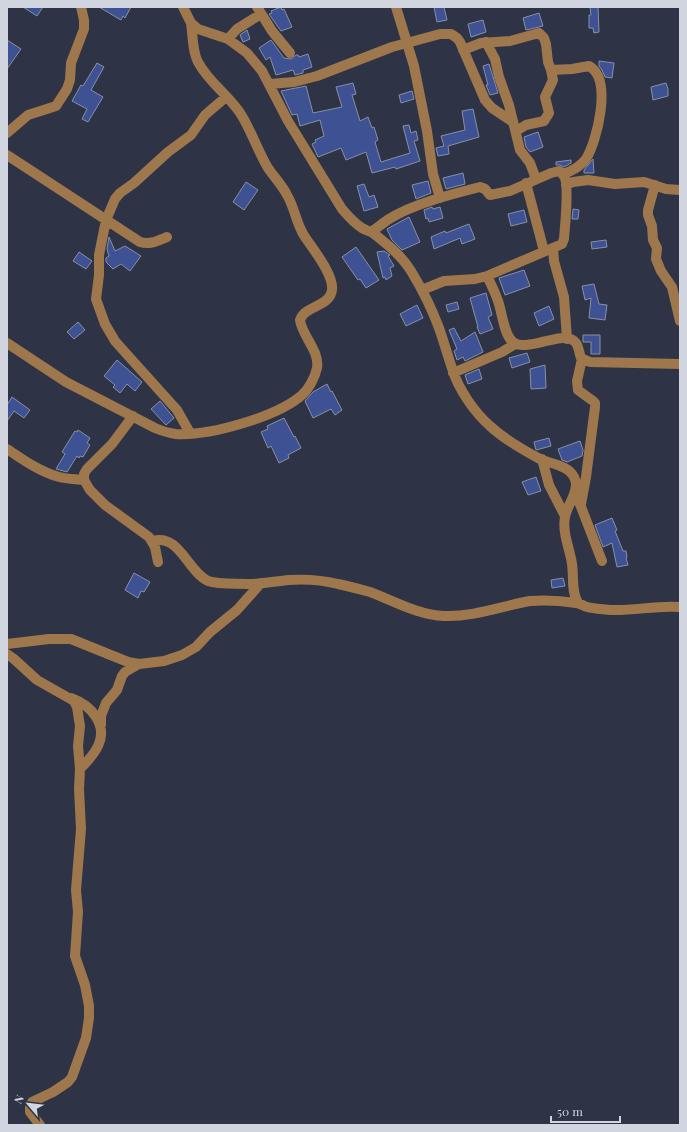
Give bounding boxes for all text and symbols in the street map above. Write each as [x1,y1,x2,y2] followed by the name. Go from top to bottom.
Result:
[8,1084,48,1124] north arrow
[10,1092,27,1106] text: N
[551,1098,620,1124] scale bar
[557,1103,583,1119] text: 50 m

